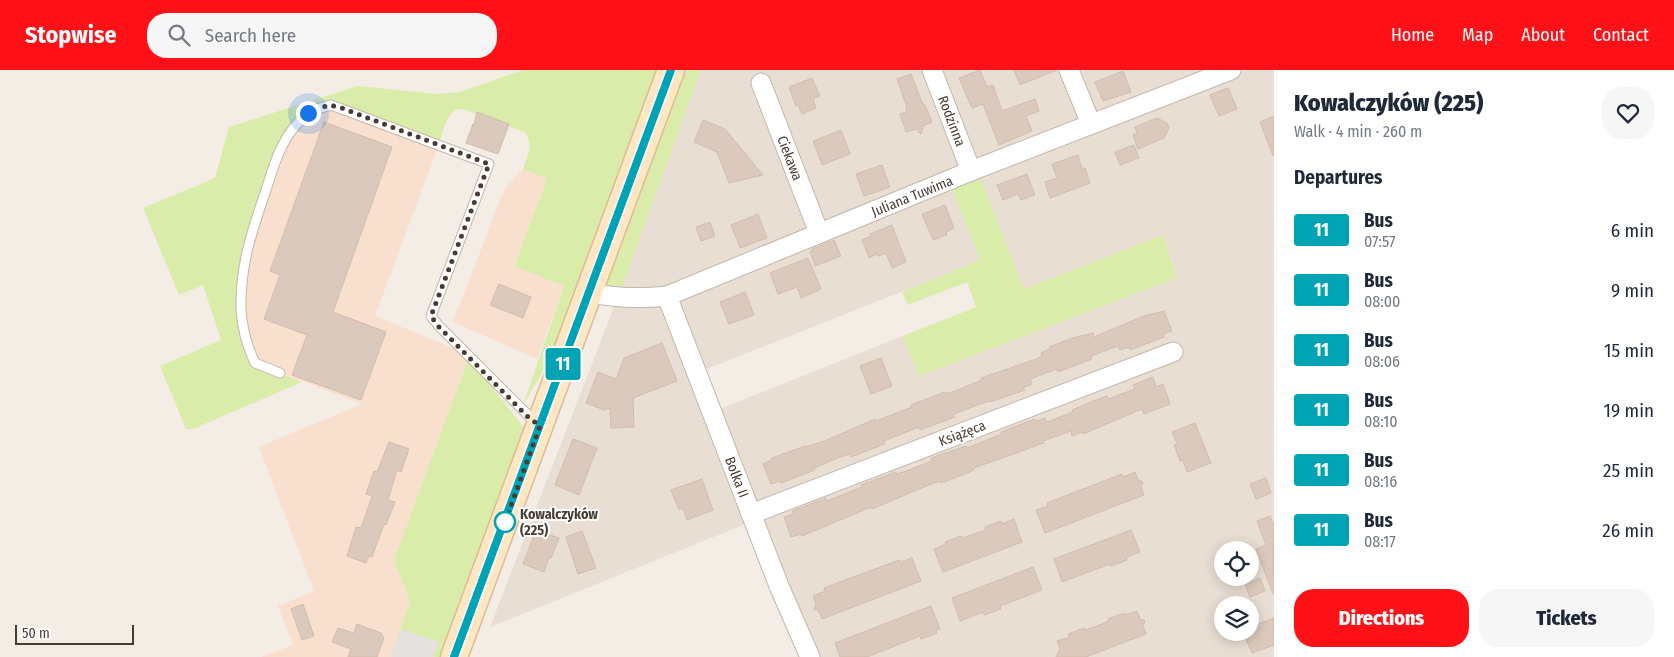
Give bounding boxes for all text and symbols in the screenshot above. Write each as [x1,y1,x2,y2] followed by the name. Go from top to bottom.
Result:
[147,13,497,58] search box
[25,21,117,49] text: Stopwise
[165,21,193,49] icon: search
[205,24,296,47] text: Search here
[1391,24,1434,46] text: Home
[1462,24,1493,46] text: Map
[1521,24,1565,46] text: About
[1593,24,1649,46] text: Contact
[1602,87,1654,139] button: heart
[1294,89,1483,117] text: Kowalczyków (225)
[934,93,969,149] street label: Rodzinna
[296,101,321,126] your location
[1294,122,1422,141] text: Walk · 4 min · 260 m
[773,133,806,183] street label: Ciekawa
[1294,166,1382,189] text: Departures
[869,172,956,221] street label: Juliana Tuwima
[1364,209,1393,232] text: Bus
[1314,219,1329,241] text: 11
[1611,219,1654,242] text: 6 min
[1364,232,1395,251] text: 07:57
[1364,269,1393,292] text: Bus
[1314,279,1329,301] text: 11
[1611,279,1654,302] text: 9 min
[1364,292,1400,311] text: 08:00
[1364,329,1393,352] text: Bus
[1314,339,1329,361] text: 11
[1604,339,1654,362] text: 15 min
[540,348,586,380] line badge: 11
[1364,352,1400,371] text: 08:06
[556,353,570,375] text: 11
[1364,389,1393,412] text: Bus
[1314,399,1329,421] text: 11
[1603,399,1654,422] text: 19 min
[1364,412,1398,431] text: 08:10
[936,417,988,450] street label: Książęca
[1364,449,1393,472] text: Bus
[721,454,752,500] street label: Bolka II
[1314,459,1329,481] text: 11
[1603,459,1654,482] text: 25 min
[1364,472,1397,491] text: 08:16
[520,506,598,539] place label: Kowalczyków (225)
[1364,509,1393,532] text: Bus
[494,511,516,533] marker: Kowalczyków (225)
[1314,519,1329,541] text: 11
[1602,519,1654,542] text: 26 min
[1364,532,1396,551] text: 08:17
[1214,541,1259,641] map controls
[1214,541,1259,586] button: locate
[1294,589,1469,647] button: Directions
[1479,589,1654,647] button: Tickets
[1214,596,1259,641] button: layers
[15,622,134,645] scale bar
[22,625,50,642] text: 50 m

